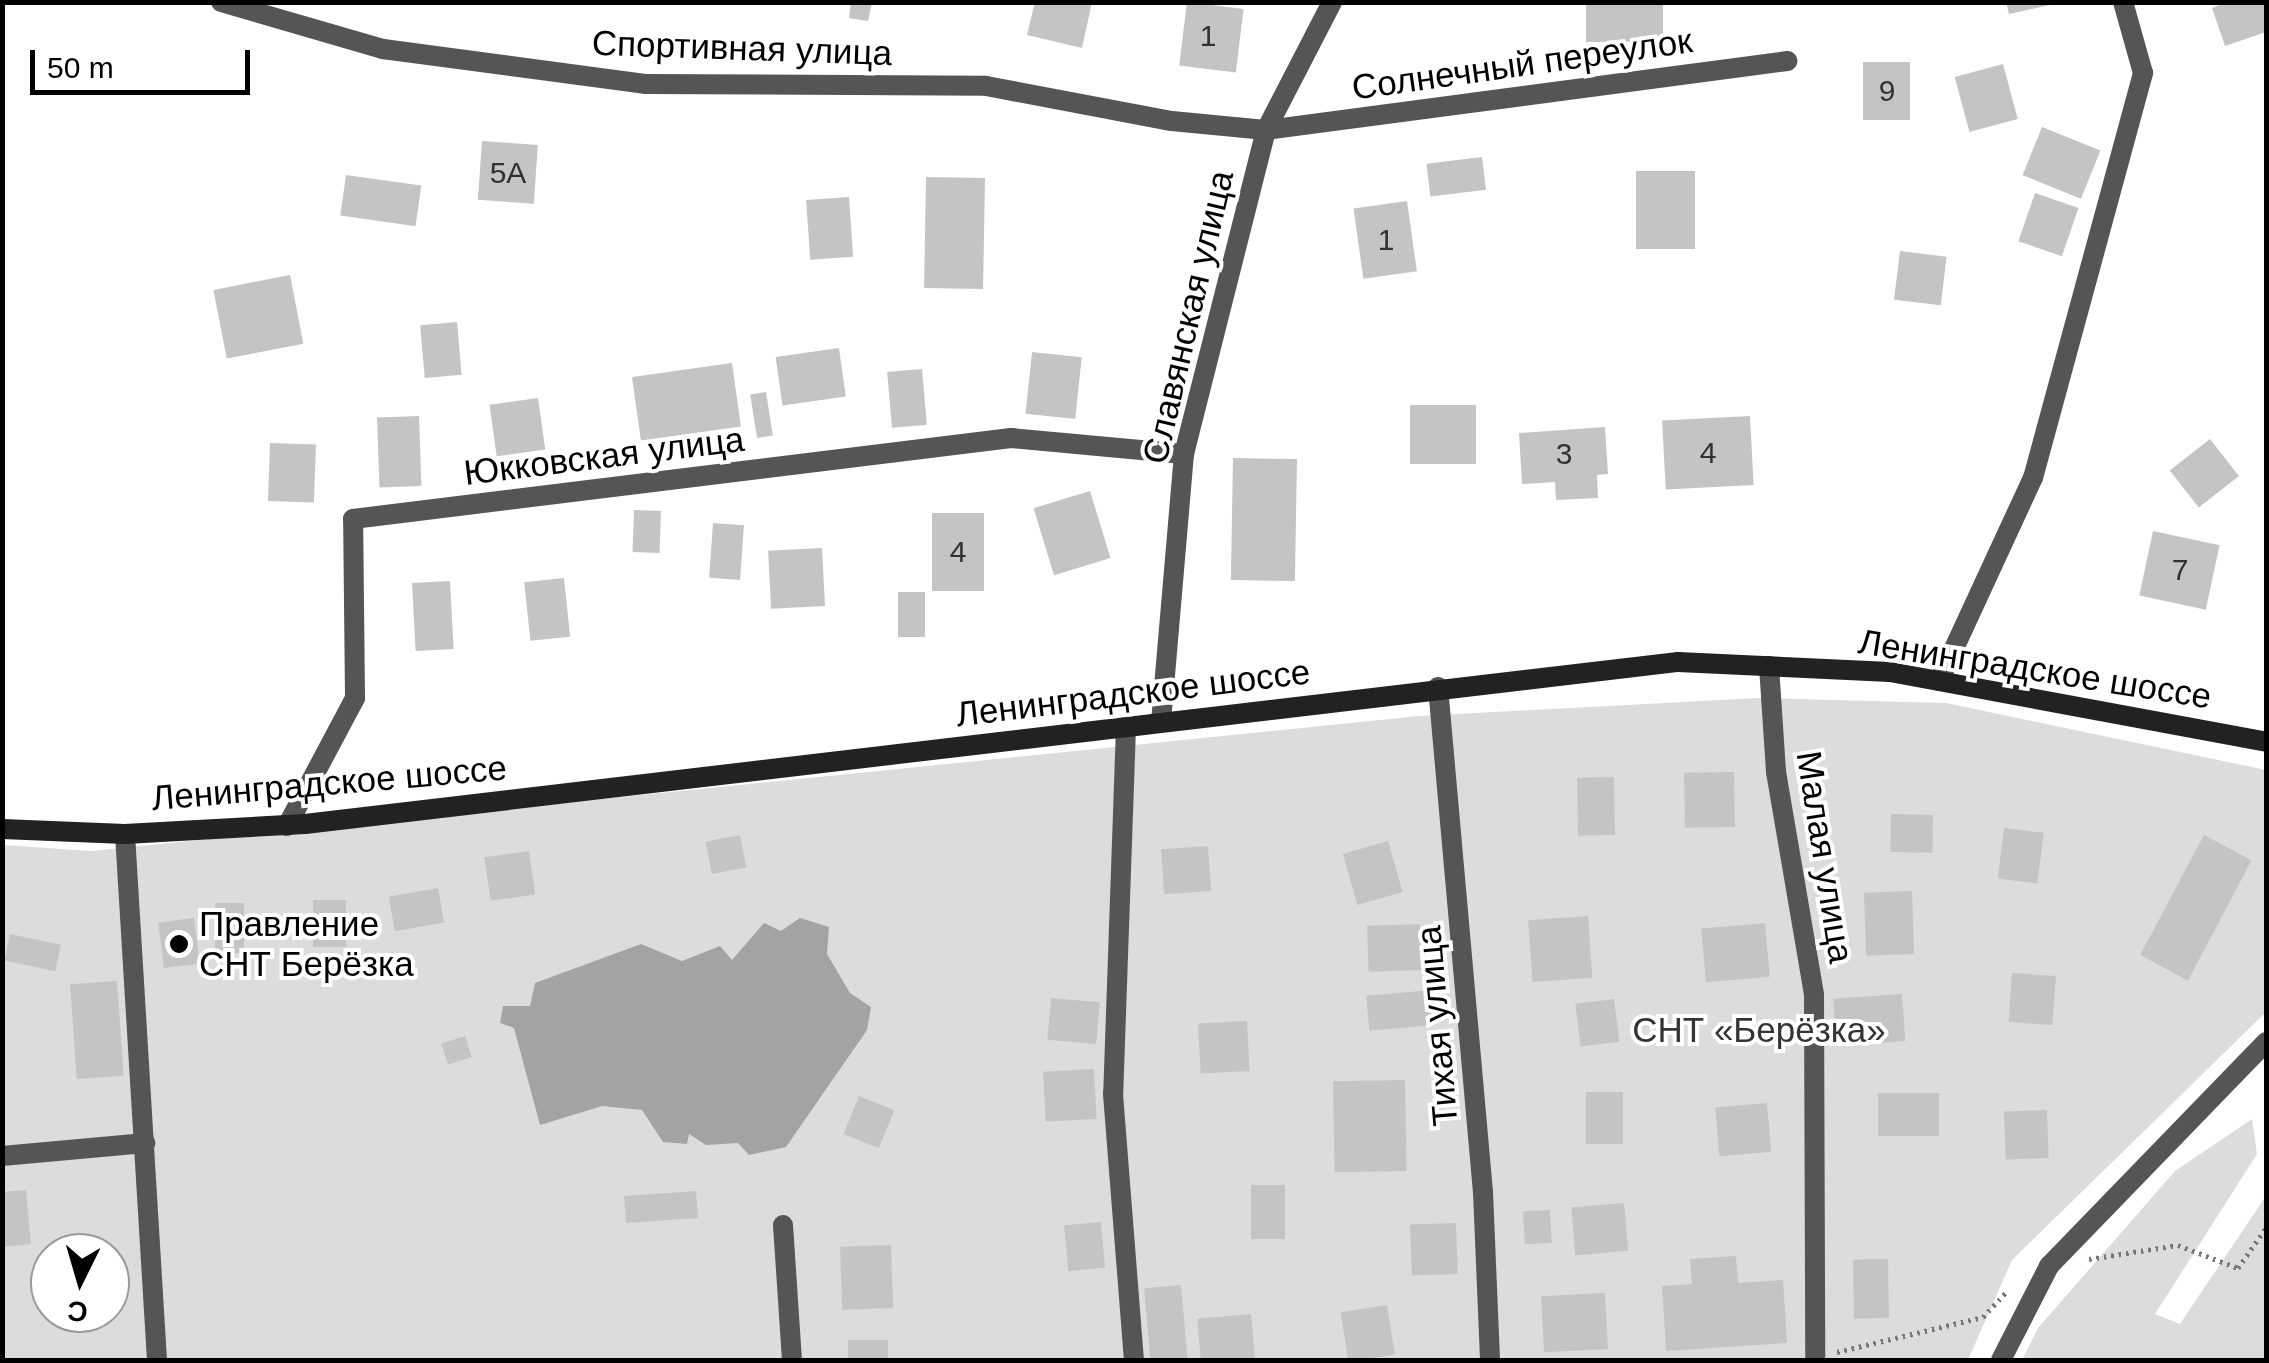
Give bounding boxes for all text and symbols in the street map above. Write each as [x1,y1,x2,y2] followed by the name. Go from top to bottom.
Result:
[1200,18,1216,54] house number: 1
[1349,19,1695,109] street label: Солнечный переулок
[591,22,893,74] street label: Спортивная улица
[35,30,255,92] scale bar
[47,51,114,84] text: 50 m
[1879,73,1895,109] house number: 9
[490,155,526,191] house number: 5А
[1134,166,1242,468] street label: Славянская улица
[1378,222,1394,258] house number: 1
[462,418,746,494] street label: Юкковская улица
[1700,435,1716,471] house number: 4
[1556,436,1572,472] house number: 3
[950,534,966,570] house number: 4
[2172,552,2188,588] house number: 7
[1856,620,2214,718] street label: Ленинградское шоссе
[953,650,1313,736] street label: Ленинградское шоссе
[150,747,508,819] street label: Ленинградское шоссе
[1788,748,1862,966] street label: Малая улица
[199,903,414,985] place label: Правление СНТ Берёзка
[1407,924,1467,1128] street label: Тихая улица
[168,933,190,955] marker: Правление СНТ Берёзка
[1632,1009,1886,1051] park label: СНТ «Берёзка»
[30,1233,130,1333] north arrow
[66,1295,89,1328] text: С

